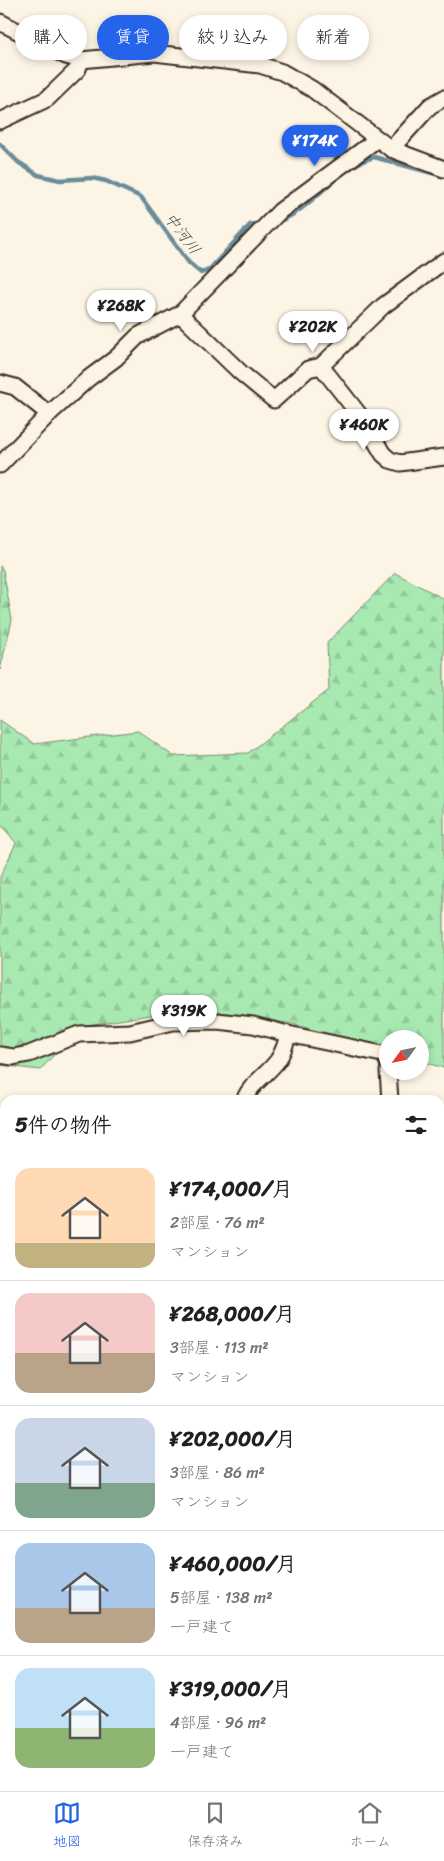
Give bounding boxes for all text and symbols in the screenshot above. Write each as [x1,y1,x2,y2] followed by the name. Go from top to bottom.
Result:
[15,15,87,60] chip: 購入
[97,15,169,60] chip: 賃貸
[179,15,287,60] chip: 絞り込み
[297,15,369,60] chip: 新着
[280,124,350,167] pin: ¥174K
[293,126,337,155] text: ¥174K
[157,205,209,261] water label: 中河川
[86,290,156,332] pin: ¥268K
[98,291,144,320] text: ¥268K
[278,310,348,353] pin: ¥202K
[289,312,337,341] text: ¥202K
[329,408,399,451] pin: ¥460K
[340,410,388,439] text: ¥460K
[149,994,219,1037] pin: ¥319K
[162,996,206,1025] text: ¥319K
[379,1030,429,1080] north arrow
[379,1030,429,1080] map controls
[15,1106,112,1144] text: 5件の物件
[402,1111,430,1139] icon: filters
[170,1170,293,1208] text: ¥174,000/月
[55,1188,115,1248] icon: home
[170,1208,265,1237] text: 2部屋 · 76 m²
[170,1237,249,1266] text: マンション
[170,1295,295,1333] text: ¥268,000/月
[55,1313,115,1373] icon: home
[170,1333,269,1362] text: 3部屋 · 113 m²
[170,1362,249,1391] text: マンション
[170,1420,296,1458] text: ¥202,000/月
[55,1438,115,1498] icon: home
[170,1458,265,1487] text: 3部屋 · 86 m²
[170,1487,249,1516] text: マンション
[170,1545,297,1583] text: ¥460,000/月
[55,1563,115,1623] icon: home
[170,1583,272,1612] text: 5部屋 · 138 m²
[170,1612,234,1641] text: 一戸建て
[170,1670,292,1708] text: ¥319,000/月
[55,1688,115,1748] icon: home
[170,1708,266,1737] text: 4部屋 · 96 m²
[170,1737,234,1766] text: 一戸建て
[53,1799,81,1854] tab: 地図
[187,1799,243,1854] tab: 保存済み
[349,1799,391,1854] tab: ホーム

